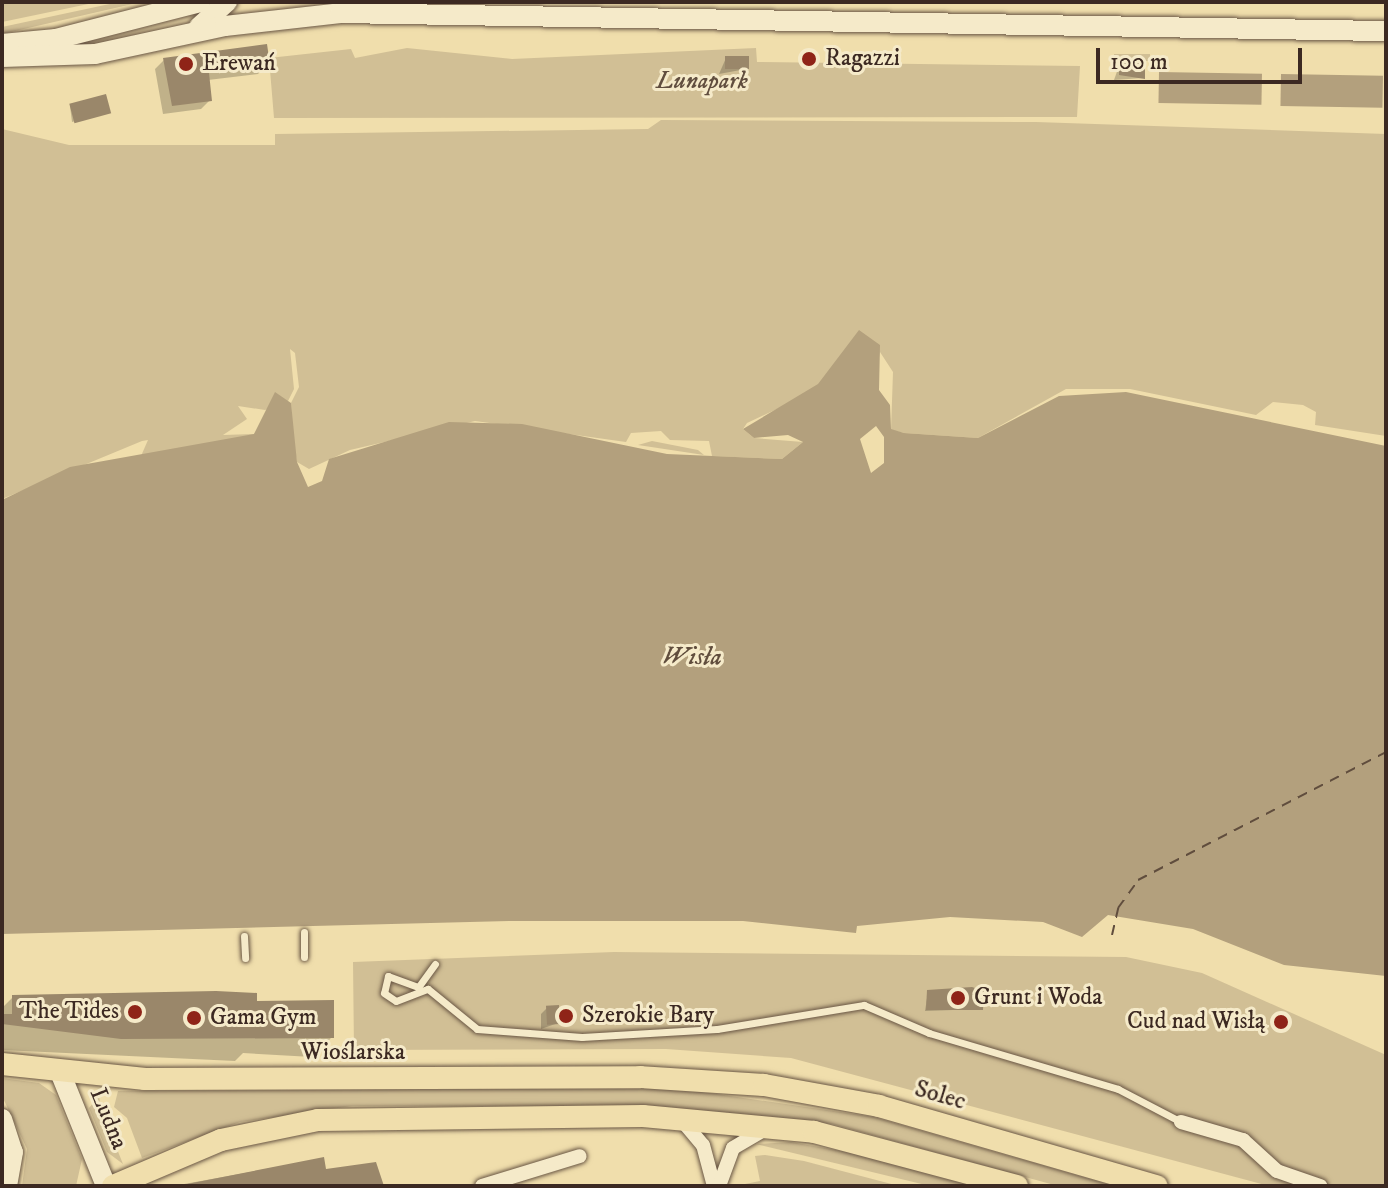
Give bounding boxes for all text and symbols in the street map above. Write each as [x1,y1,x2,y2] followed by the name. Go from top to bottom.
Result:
[1100,32,1306,82] scale bar
[825,45,900,73] place label: Ragazzi
[1110,47,1168,77] text: 100 m
[202,50,276,78] place label: Erewań
[800,50,818,68] marker: Ragazzi
[177,55,195,73] marker: Erewań
[656,68,748,96] park label: Lunapark
[662,641,722,673] water label: Wisła
[974,984,1103,1012] place label: Grunt i Woda
[949,989,967,1007] marker: Grunt i Woda
[19,998,119,1026] place label: The Tides
[582,1002,714,1030] place label: Szerokie Bary
[126,1003,144,1021] marker: The Tides
[210,1004,317,1032] place label: Gama Gym
[557,1007,575,1025] marker: Szerokie Bary
[1127,1008,1265,1036] place label: Cud nad Wisłą
[185,1009,203,1027] marker: Gama Gym
[1272,1013,1290,1031] marker: Cud nad Wisłą
[301,1039,405,1067] street label: Wioślarska
[911,1075,969,1117] street label: Solec
[83,1084,133,1154] street label: Ludna

